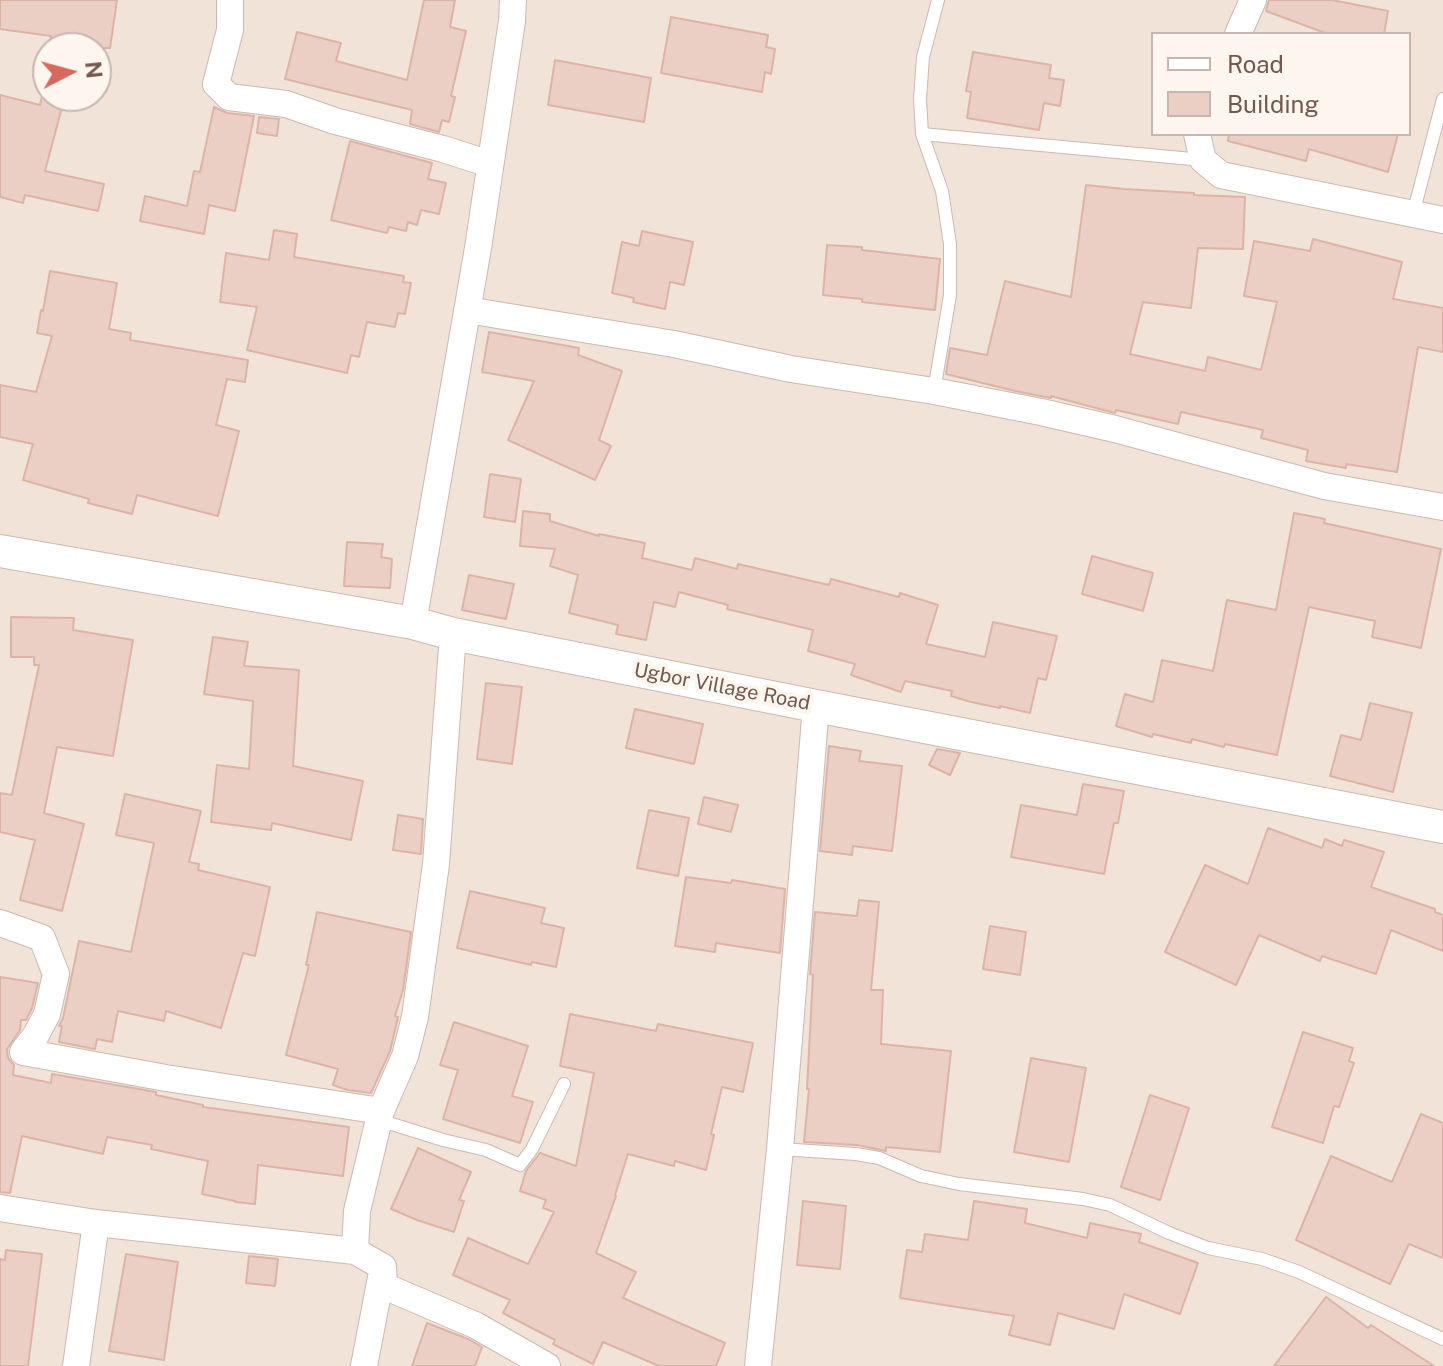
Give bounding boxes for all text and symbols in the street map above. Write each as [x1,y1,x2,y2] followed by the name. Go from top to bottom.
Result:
[32,32,112,112] north arrow
[1151,32,1411,136] legend
[1227,50,1284,78] text: Road
[80,60,108,80] text: N
[1227,90,1319,118] text: Building
[632,658,812,716] street label: Ugbor Village Road

